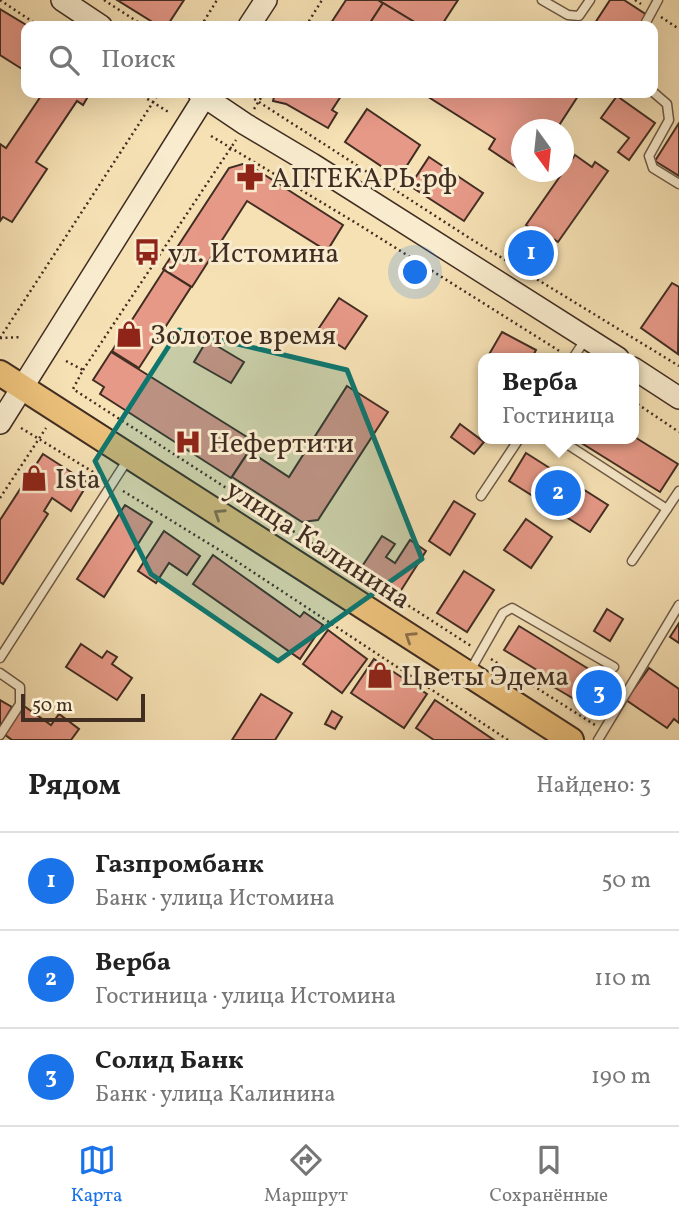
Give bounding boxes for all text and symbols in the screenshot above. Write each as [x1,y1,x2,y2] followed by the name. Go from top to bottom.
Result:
[21,21,658,98] search box
[45,41,83,79] icon: search
[101,42,175,78] text: Поиск
[511,119,574,182] north arrow
[271,160,457,199] place label: АПТЕКАРЬ.рф
[235,162,265,192] pharmacy icon: АПТЕКАРЬ.рф
[508,227,554,279] pin: 1
[168,235,339,274] place label: ул. Истомина
[132,237,162,267] bus stop icon: ул. Истомина
[398,255,432,289] your location
[150,317,336,356] place label: Золотое время
[114,319,144,349] shop icon: Золотое время
[478,353,639,444] popup
[502,365,578,401] text: Верба
[502,401,615,433] text: Гостиница
[209,425,354,464] place label: Нефертити
[173,427,203,457] hospital icon: Нефертити
[55,461,101,500] place label: Ista
[19,463,49,493] shop icon: Ista
[535,467,581,519] pin: 2
[217,470,418,620] street label: улица Калинина
[213,509,226,522] one-way arrow
[405,632,418,645] one-way arrow
[401,658,569,697] place label: Цветы Эдема
[365,660,395,690] shop icon: Цветы Эдема
[576,667,622,719] pin: 3
[21,691,145,723] scale bar
[32,693,73,719] text: 50 m
[28,765,121,807] text: Рядом
[536,770,651,802] text: Найдено: 3
[95,847,264,883] text: Газпромбанк
[46,865,56,897] text: 1
[602,865,651,897] text: 50 m
[95,883,335,915] text: Банк · улица Истомина
[95,945,171,981] text: Верба
[45,963,57,995] text: 2
[594,963,651,995] text: 110 m
[95,981,396,1013] text: Гостиница · улица Истомина
[95,1043,244,1079] text: Солид Банк
[45,1061,57,1093] text: 3
[591,1061,651,1093] text: 190 m
[95,1079,336,1111] text: Банк · улица Калинина
[71,1141,122,1209] tab: Карта
[264,1141,348,1209] tab: Маршрут
[490,1141,608,1209] tab: Сохранённые

